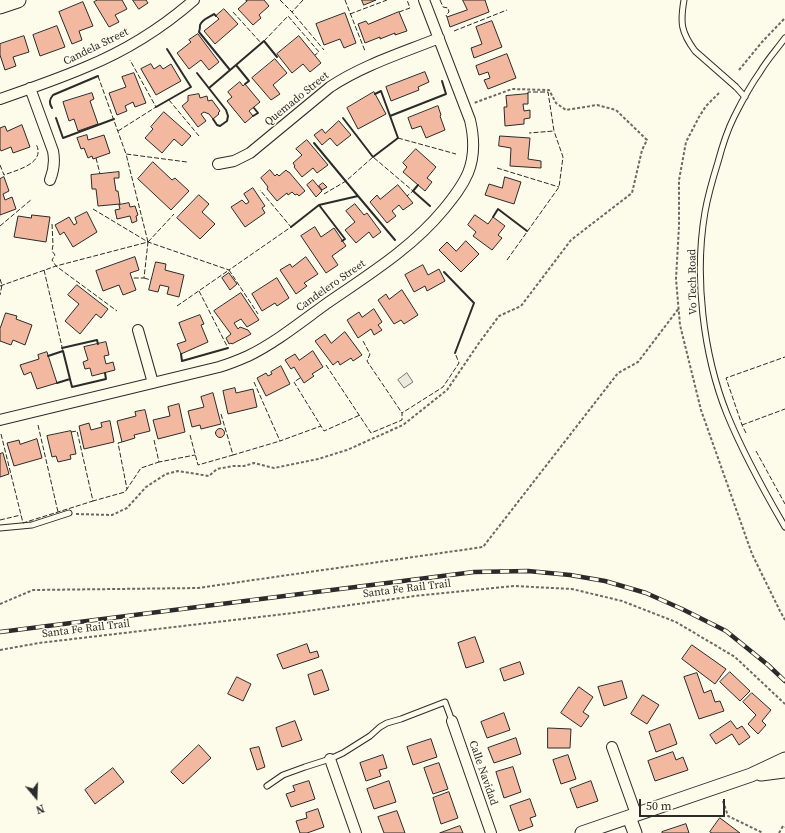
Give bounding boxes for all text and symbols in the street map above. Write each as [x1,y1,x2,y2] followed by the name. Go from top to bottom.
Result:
[61,26,131,68] street label: Candela Street
[262,69,332,129] street label: Quemado Street
[686,249,700,315] street label: Vo Tech Road
[294,257,368,315] street label: Candelero Street
[362,577,452,601] street label: Santa Fe Rail Trail
[41,617,131,641] street label: Santa Fe Rail Trail
[466,739,500,807] street label: Calle Navidad
[16,777,56,817] north arrow
[641,791,727,817] scale bar
[646,798,672,814] text: 50 m
[34,800,46,817] text: N

